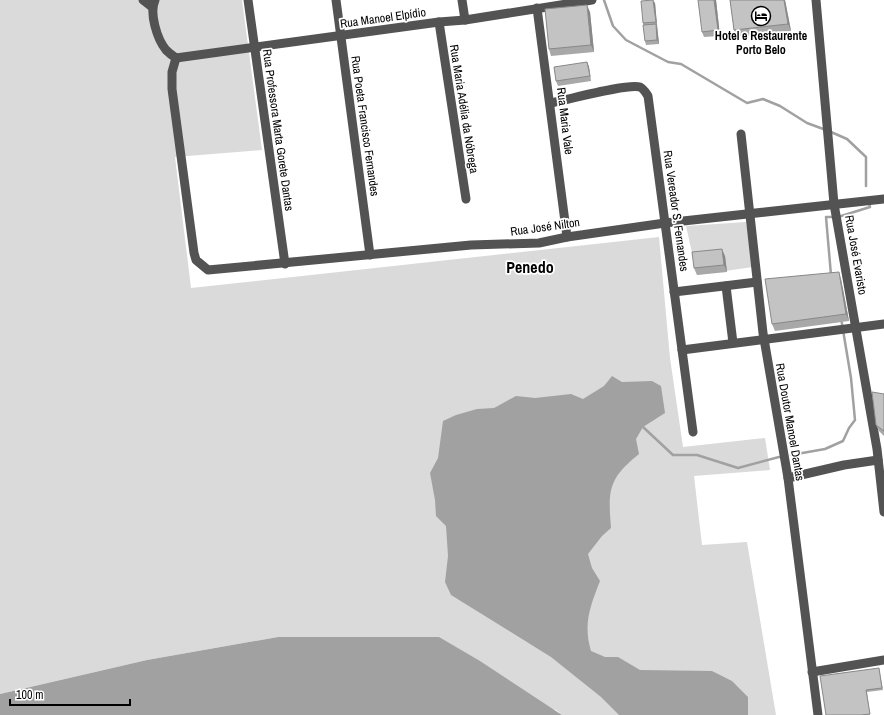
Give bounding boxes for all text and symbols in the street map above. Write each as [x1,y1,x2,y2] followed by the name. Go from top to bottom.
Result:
[339,4,427,32] street label: Rua Manoel Elpídio
[750,5,772,27] hotel icon: Hotel e Restaurente Porto Belo
[715,28,808,58] place label: Hotel e Restaurente Porto Belo
[446,43,482,175] street label: Rua Maria Adélia da Nóbrega
[259,48,297,212] street label: Rua Professora Marta Gorete Dantas
[347,55,383,197] street label: Rua Poeta Francisco Fernandes
[553,86,577,156] street label: Rua Maria Vale
[660,149,692,273] street label: Rua Vereador S. Fernandes
[509,214,581,240] street label: Rua José Nilton
[841,214,871,296] street label: Rua José Evaristo
[506,256,554,278] district label: Penedo
[772,362,808,482] street label: Rua Doutor Manoel Dantas
[10,681,130,707] scale bar
[16,687,43,703] text: 100 m

